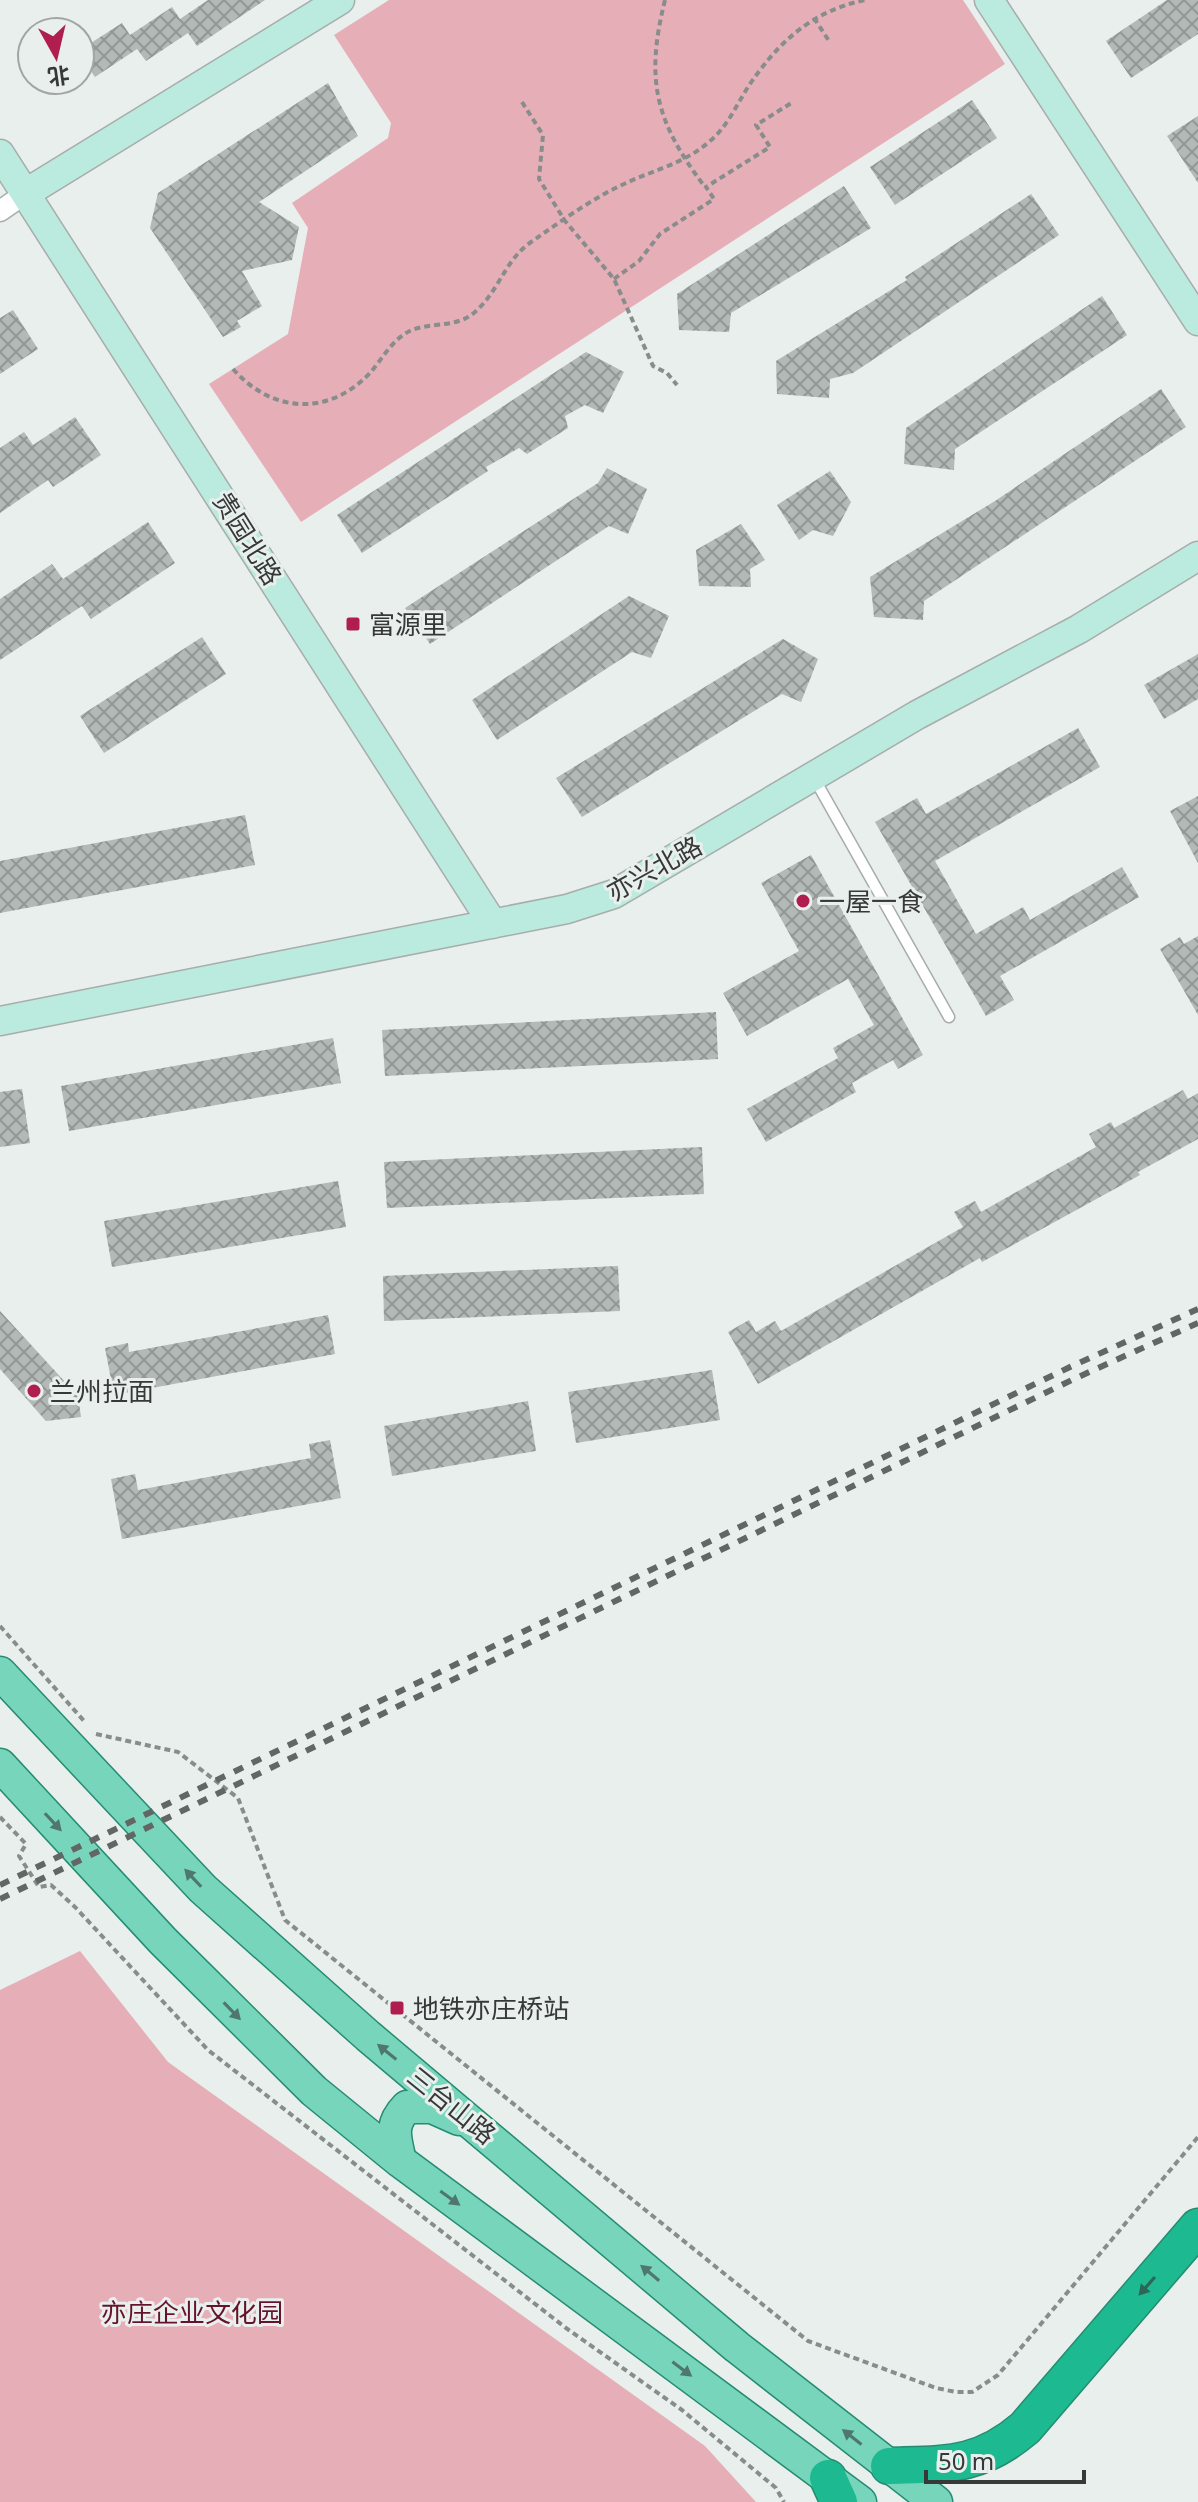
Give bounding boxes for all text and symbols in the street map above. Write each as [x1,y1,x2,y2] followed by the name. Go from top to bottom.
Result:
[16,16,96,96] north arrow
[46,60,72,93] text: 北
[205,484,291,592] street label: 贵园北路
[369,606,447,642] place label: 富源里
[344,615,362,633] marker: 富源里
[600,827,708,909] street label: 亦兴北路
[819,883,923,919] place label: 一屋一食
[794,892,812,910] marker: 一屋一食
[50,1373,154,1409] place label: 兰州拉面
[25,1382,43,1400] marker: 兰州拉面
[44,1813,62,1832] one-way arrow
[185,1869,203,1888] one-way arrow
[413,1990,569,2026] place label: 地铁亦庄桥站
[388,1999,406,2017] marker: 地铁亦庄桥站
[222,2001,241,2020] one-way arrow
[377,2044,397,2060] one-way arrow
[400,2058,504,2152] street label: 三台山路
[440,2190,461,2205] one-way arrow
[641,2265,661,2282] one-way arrow
[1139,2276,1156,2296] one-way arrow
[101,2294,283,2330] park label: 亦庄企业文化园
[671,2361,693,2377] one-way arrow
[842,2429,862,2445] one-way arrow
[926,2434,1084,2484] scale bar
[938,2444,994,2477] text: 50 m

